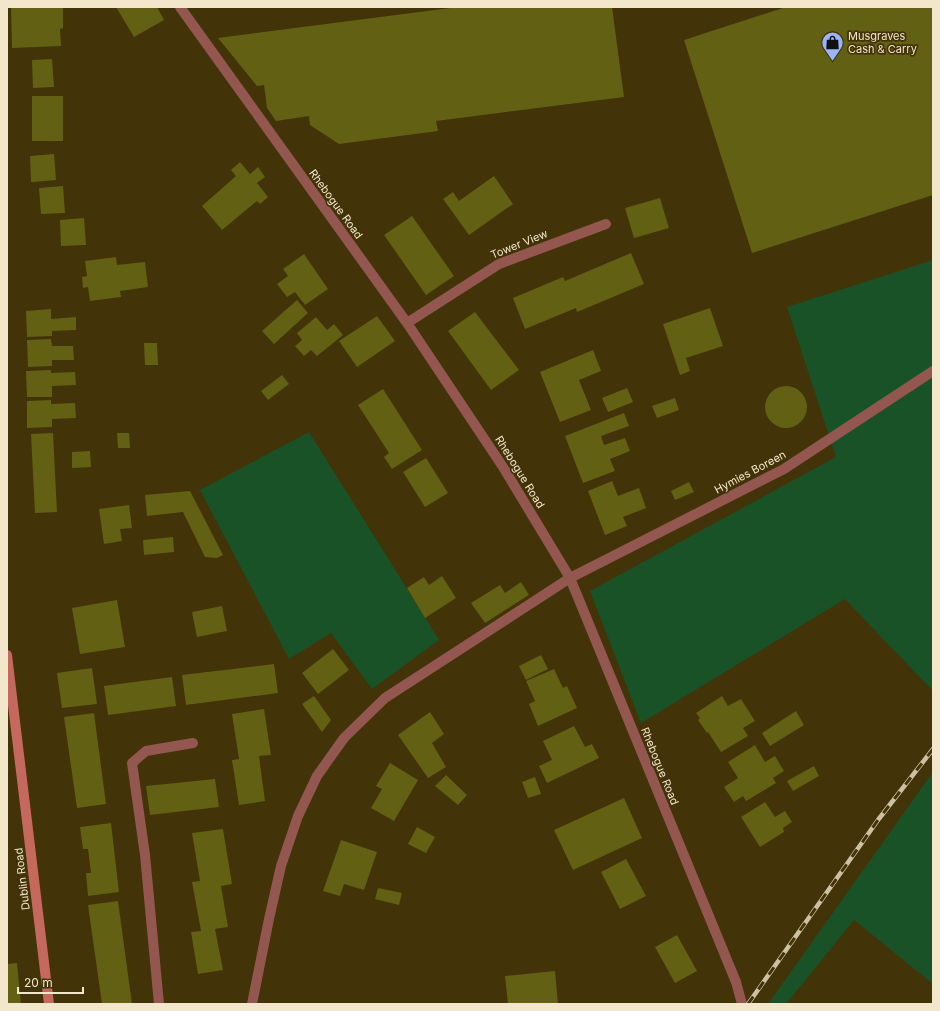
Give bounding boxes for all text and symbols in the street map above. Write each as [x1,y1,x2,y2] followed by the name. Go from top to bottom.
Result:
[820,29,846,62] shop icon: Musgraves Cash & Carry
[848,29,917,56] place label: Musgraves Cash & Carry
[306,166,366,242] street label: Rhebogue Road
[488,226,550,262] street label: Tower View
[492,433,548,511] street label: Rhebogue Road
[712,447,788,497] street label: Hymies Boreen
[638,725,682,807] street label: Rhebogue Road
[11,847,33,911] street label: Dublin Road
[18,969,83,995] scale bar
[24,975,53,990] text: 20 m

